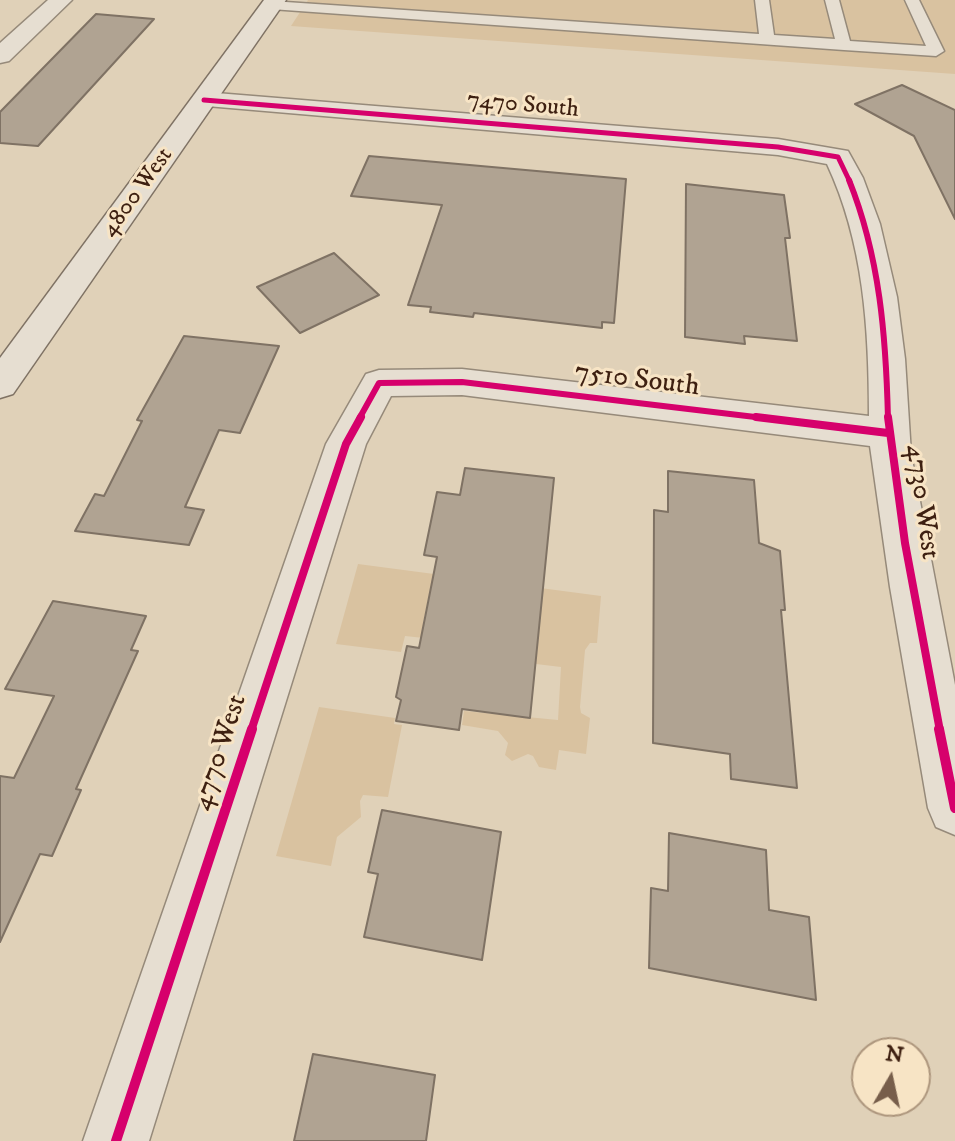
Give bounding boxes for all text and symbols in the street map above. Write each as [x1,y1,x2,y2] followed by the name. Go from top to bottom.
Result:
[466,87,580,125] street label: 7470 South
[96,143,180,243] street label: 4800 West
[573,357,701,405] street label: 7510 South
[896,442,946,562] street label: 4730 West
[186,691,256,815] street label: 4770 West
[851,1037,931,1117] north arrow
[883,1040,906,1070] text: N

